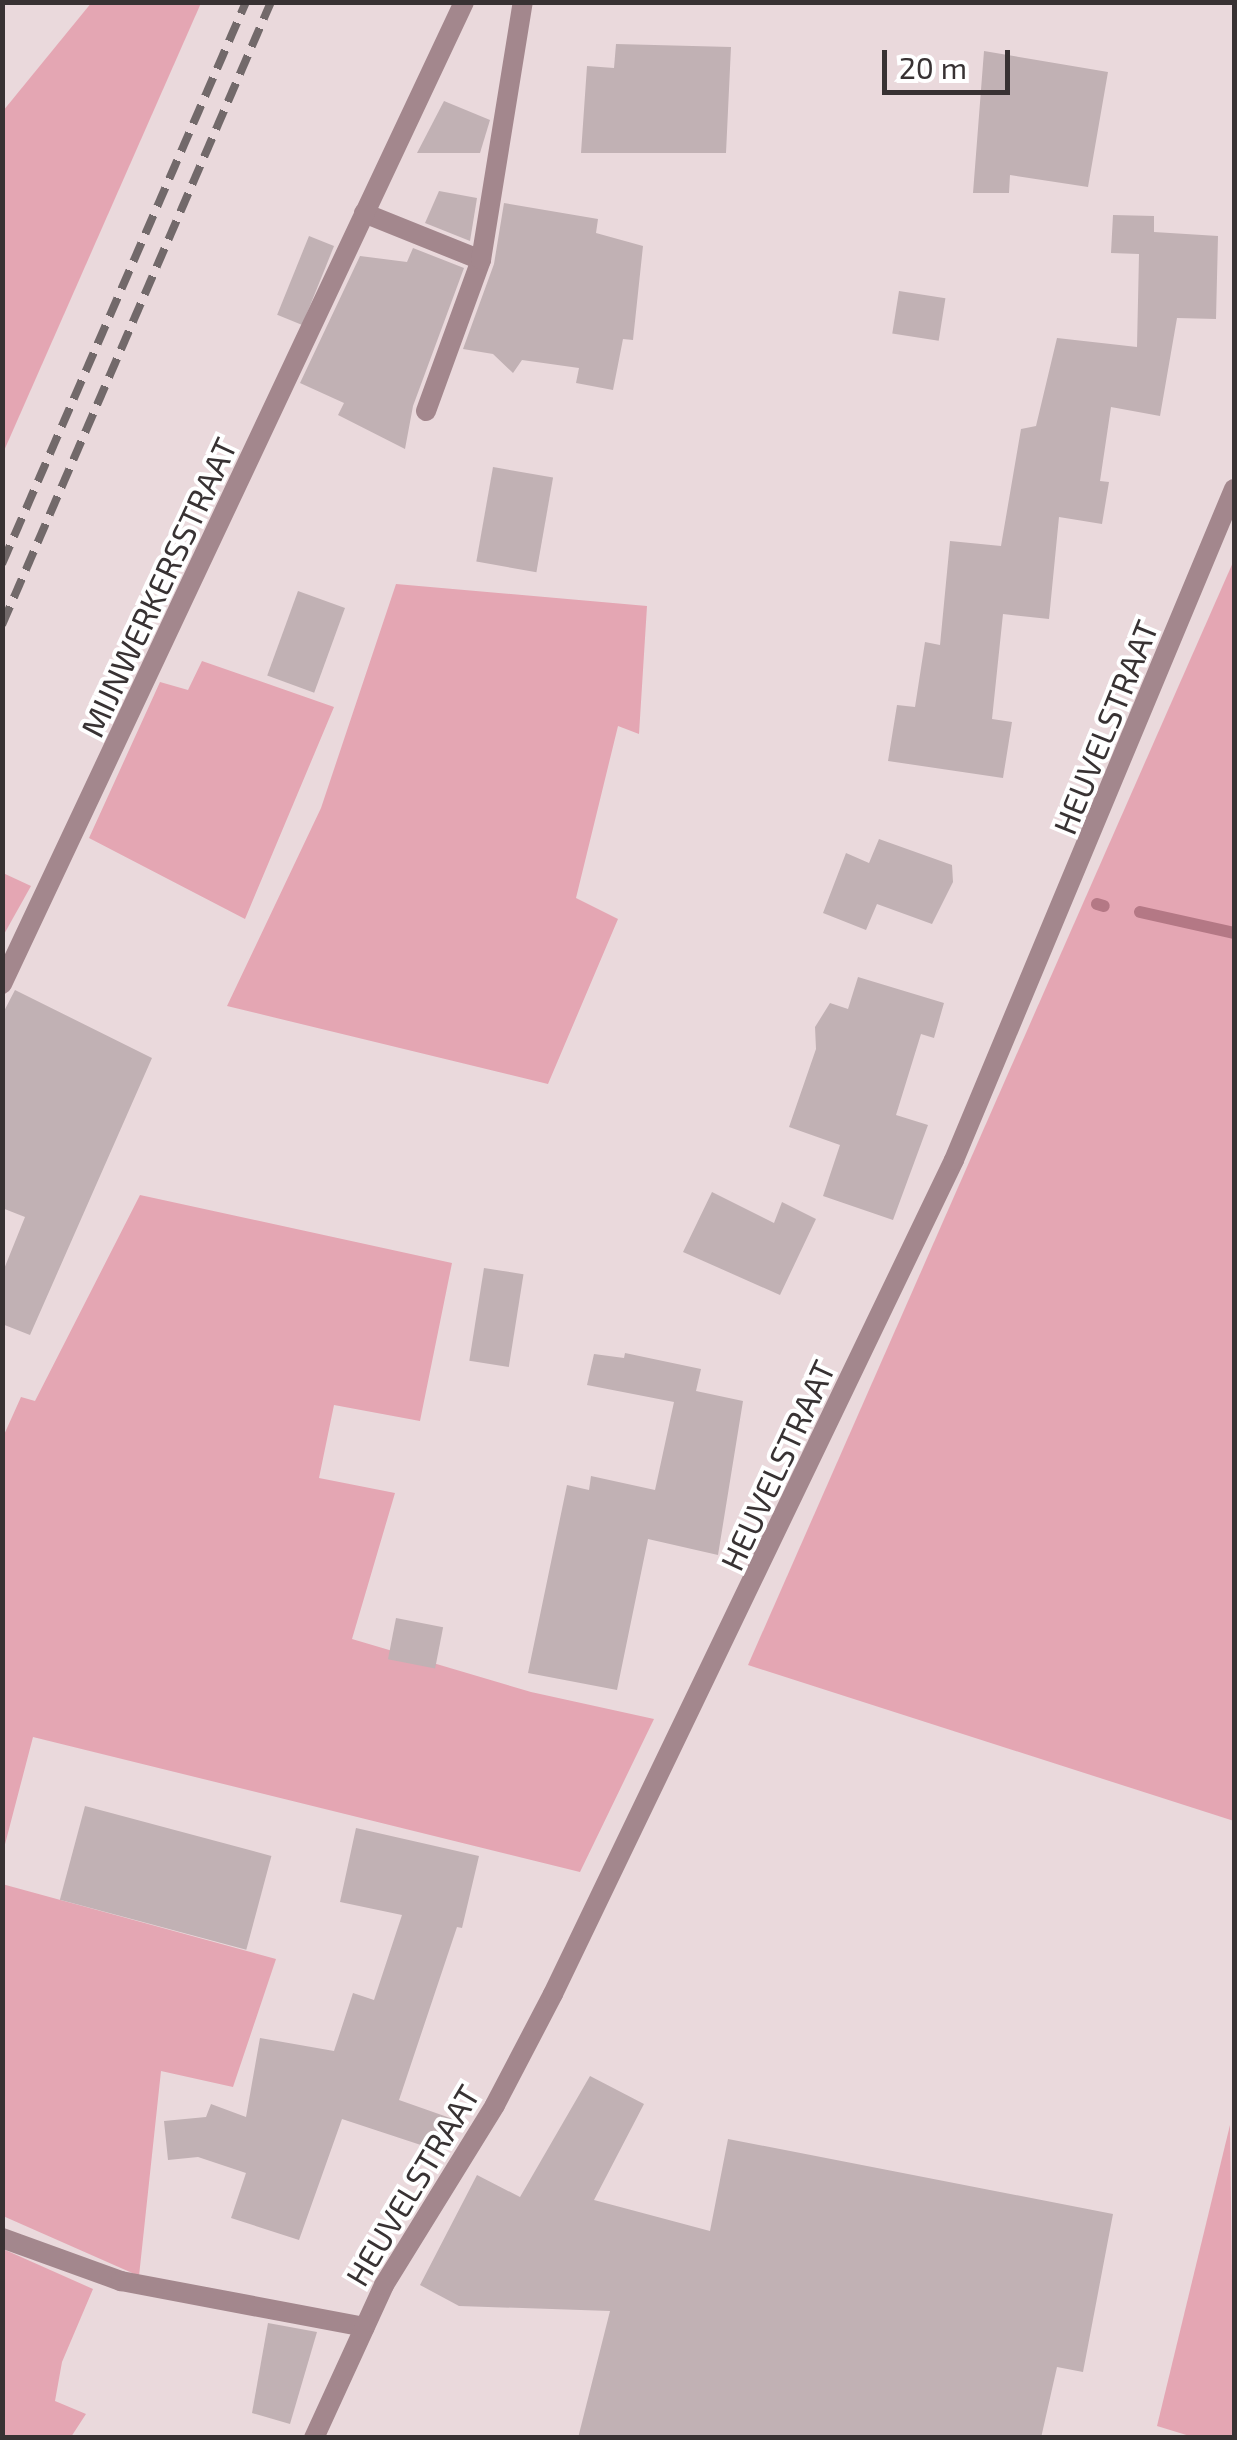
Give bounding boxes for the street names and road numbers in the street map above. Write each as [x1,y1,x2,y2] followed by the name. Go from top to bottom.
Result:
[72,432,244,742] street label: MIJNWERKERSSTRAAT
[1045,614,1165,840] street label: HEUVELSTRAAT
[712,1354,842,1576] street label: HEUVELSTRAAT
[337,2078,487,2292] street label: HEUVELSTRAAT

